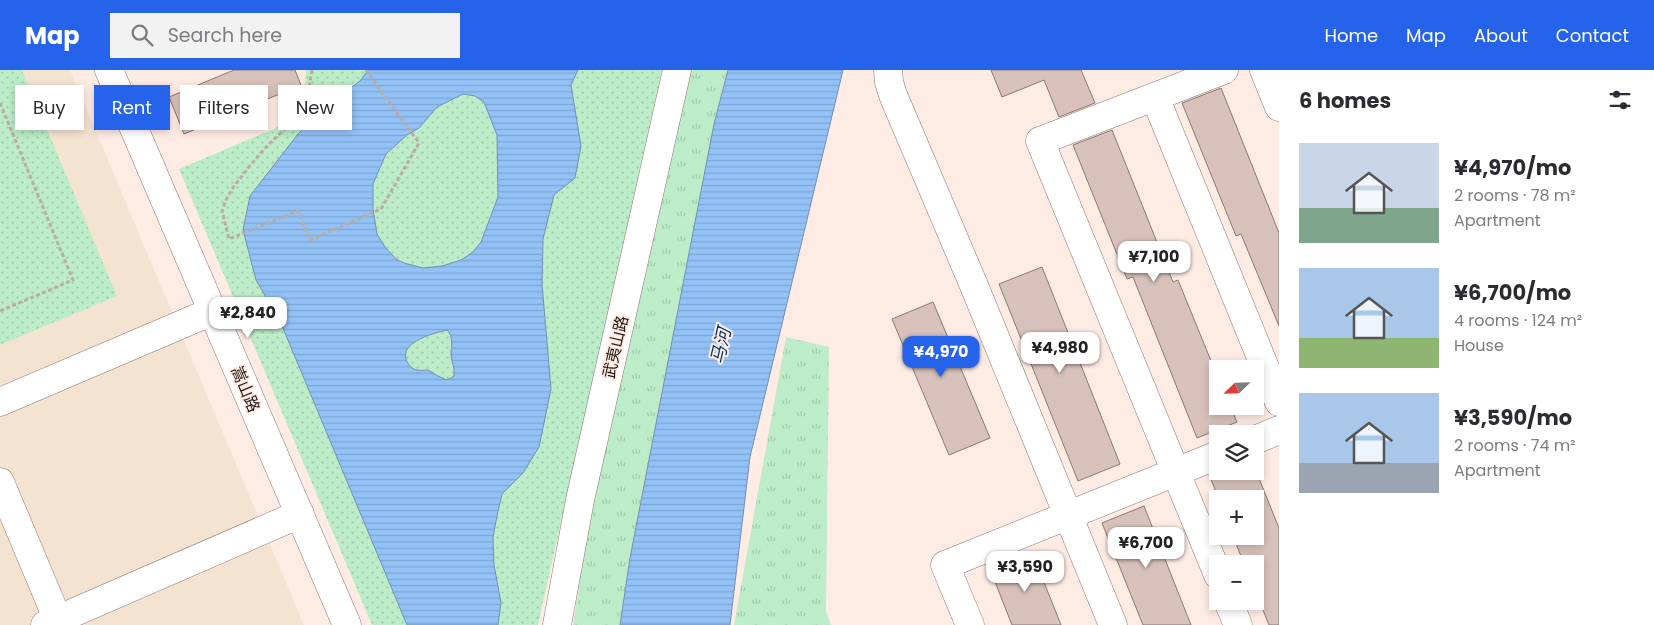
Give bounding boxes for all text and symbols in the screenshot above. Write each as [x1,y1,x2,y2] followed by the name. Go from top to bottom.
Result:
[110,13,460,58] search box
[25,19,80,52] text: Map
[128,21,156,49] icon: search
[168,22,282,49] text: Search here
[1324,23,1378,48] text: Home
[1406,23,1446,48] text: Map
[1474,23,1528,48] text: About
[1556,23,1629,48] text: Contact
[15,85,84,130] chip: Buy
[94,85,170,130] chip: Rent
[180,85,268,130] chip: Filters
[278,85,352,130] chip: New
[1299,86,1391,115] text: 6 homes
[1606,86,1634,114] icon: filters
[1454,153,1571,182] text: ¥4,970/mo
[1339,163,1399,223] icon: home
[1454,184,1576,207] text: 2 rooms · 78 m²
[1454,209,1541,232] text: Apartment
[1113,240,1195,283] pin: ¥7,100
[1129,245,1179,268] text: ¥7,100
[1454,278,1571,307] text: ¥6,700/mo
[1339,288,1399,348] icon: home
[207,296,289,339] pin: ¥2,840
[220,301,276,324] text: ¥2,840
[1454,309,1582,332] text: 4 rooms · 124 m²
[597,313,634,381] street label: 武夷山路
[704,323,737,366] water label: 马河
[1019,332,1101,374] pin: ¥4,980
[1454,334,1504,357] text: House
[900,336,982,378] pin: ¥4,970
[1032,336,1088,359] text: ¥4,980
[914,340,969,363] text: ¥4,970
[1209,360,1264,415] north arrow
[1209,360,1264,610] map controls
[226,363,266,416] street label: 嵩山路
[1454,403,1572,432] text: ¥3,590/mo
[1339,413,1399,473] icon: home
[1209,425,1264,480] button: layers
[1454,434,1576,457] text: 2 rooms · 74 m²
[1454,459,1541,482] text: Apartment
[1209,490,1264,545] button: +
[1105,526,1187,569] pin: ¥6,700
[1119,531,1173,554] text: ¥6,700
[984,550,1066,593] pin: ¥3,590
[997,555,1053,578] text: ¥3,590
[1209,555,1264,610] button: −

